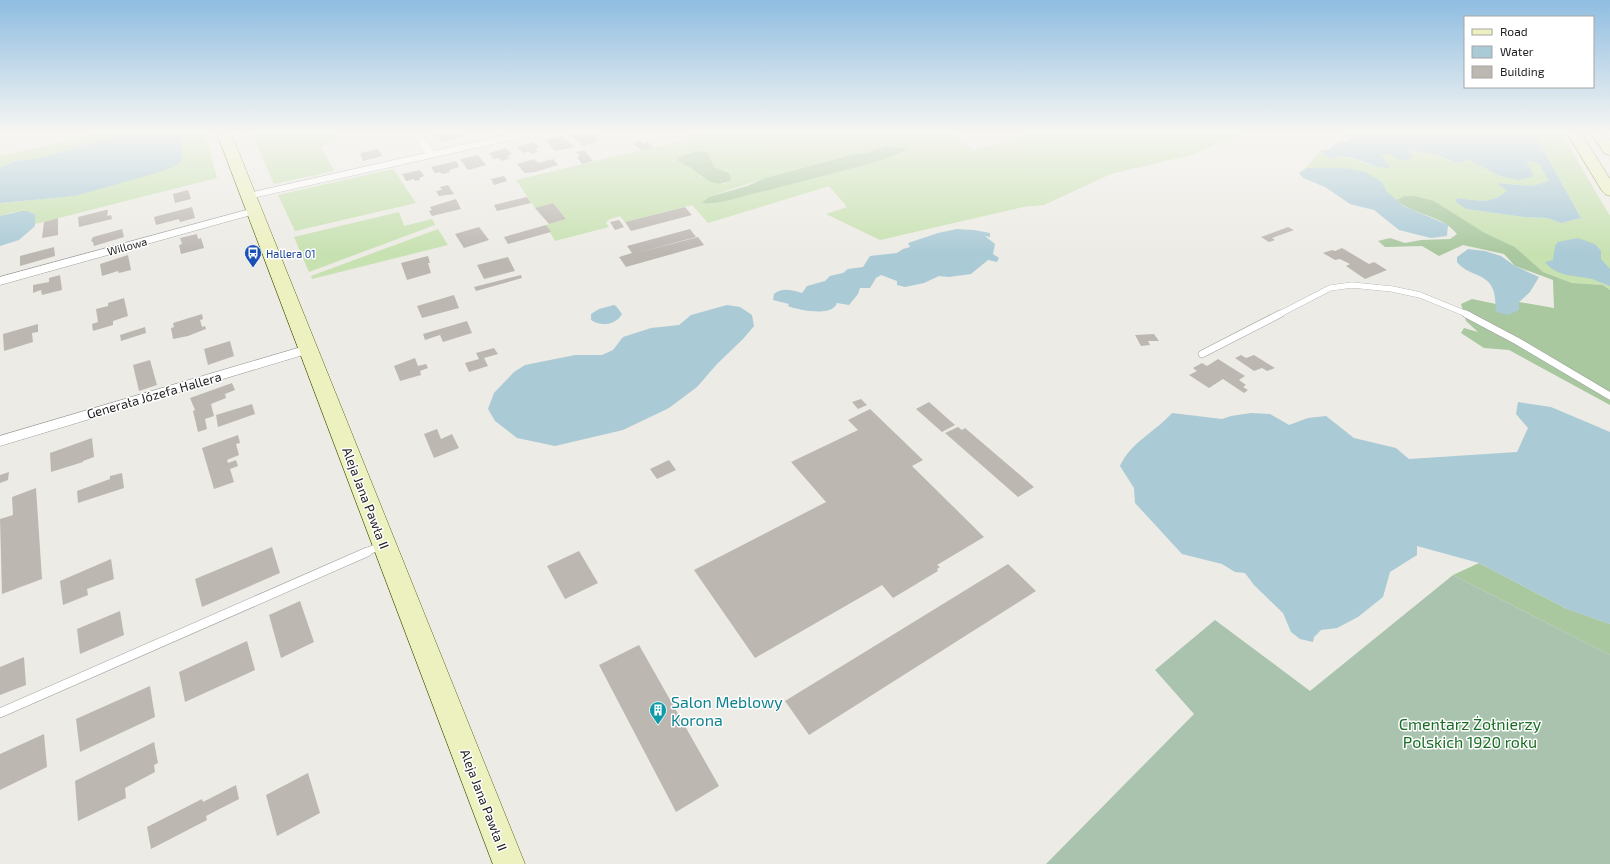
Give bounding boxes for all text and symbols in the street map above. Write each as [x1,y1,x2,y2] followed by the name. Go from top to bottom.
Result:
[1464,16,1594,88] legend
[1500,24,1528,38] text: Road
[1500,44,1534,58] text: Water
[1500,64,1545,78] text: Building
[106,234,148,258] street label: Willowa
[243,243,263,268] bus stop icon: Hallera 01
[266,247,316,260] place label: Hallera 01
[85,368,223,422] street label: Generała Józefa Hallera
[339,445,393,551] street label: Aleja Jana Pawła II
[671,692,783,729] place label: Salon Meblowy Korona
[648,700,668,725] building icon: Salon Meblowy Korona
[1399,714,1542,751] park label: Cmentarz Żołnierzy Polskich 1920 roku
[457,747,511,853] street label: Aleja Jana Pawła II

